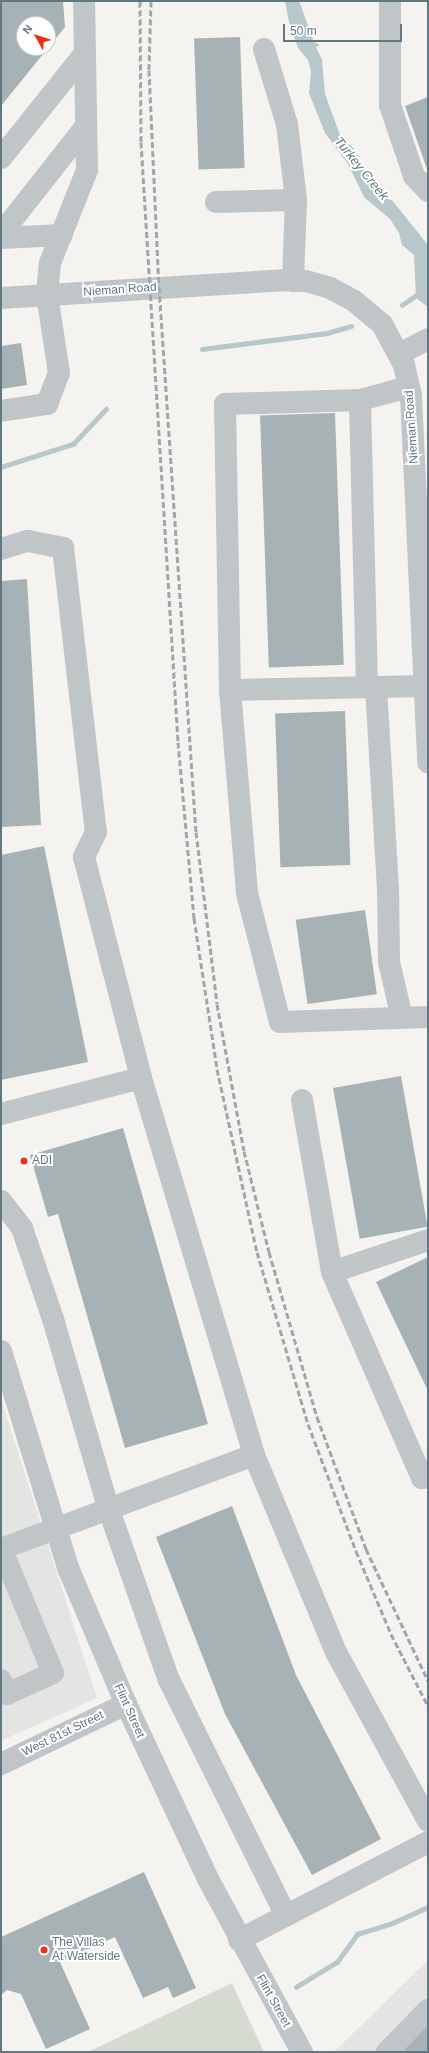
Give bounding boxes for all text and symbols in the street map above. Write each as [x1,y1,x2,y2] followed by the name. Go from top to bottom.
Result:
[16,16,56,56] north arrow
[285,16,404,42] scale bar
[20,22,35,36] text: N
[290,24,317,38] text: 50 m
[331,134,391,204] water label: Turkey Creek
[83,280,157,300] street label: Nieman Road
[402,390,422,464] street label: Nieman Road
[32,1154,52,1168] place label: ADI
[19,1156,29,1166] marker: ADI
[111,1682,147,1740] street label: Flint Street
[20,1708,106,1760] street label: West 81st Street
[52,1936,120,1964] place label: The Villas At Waterside
[39,1945,49,1955] marker: The Villas At Waterside
[253,1972,293,2030] street label: Flint Street

